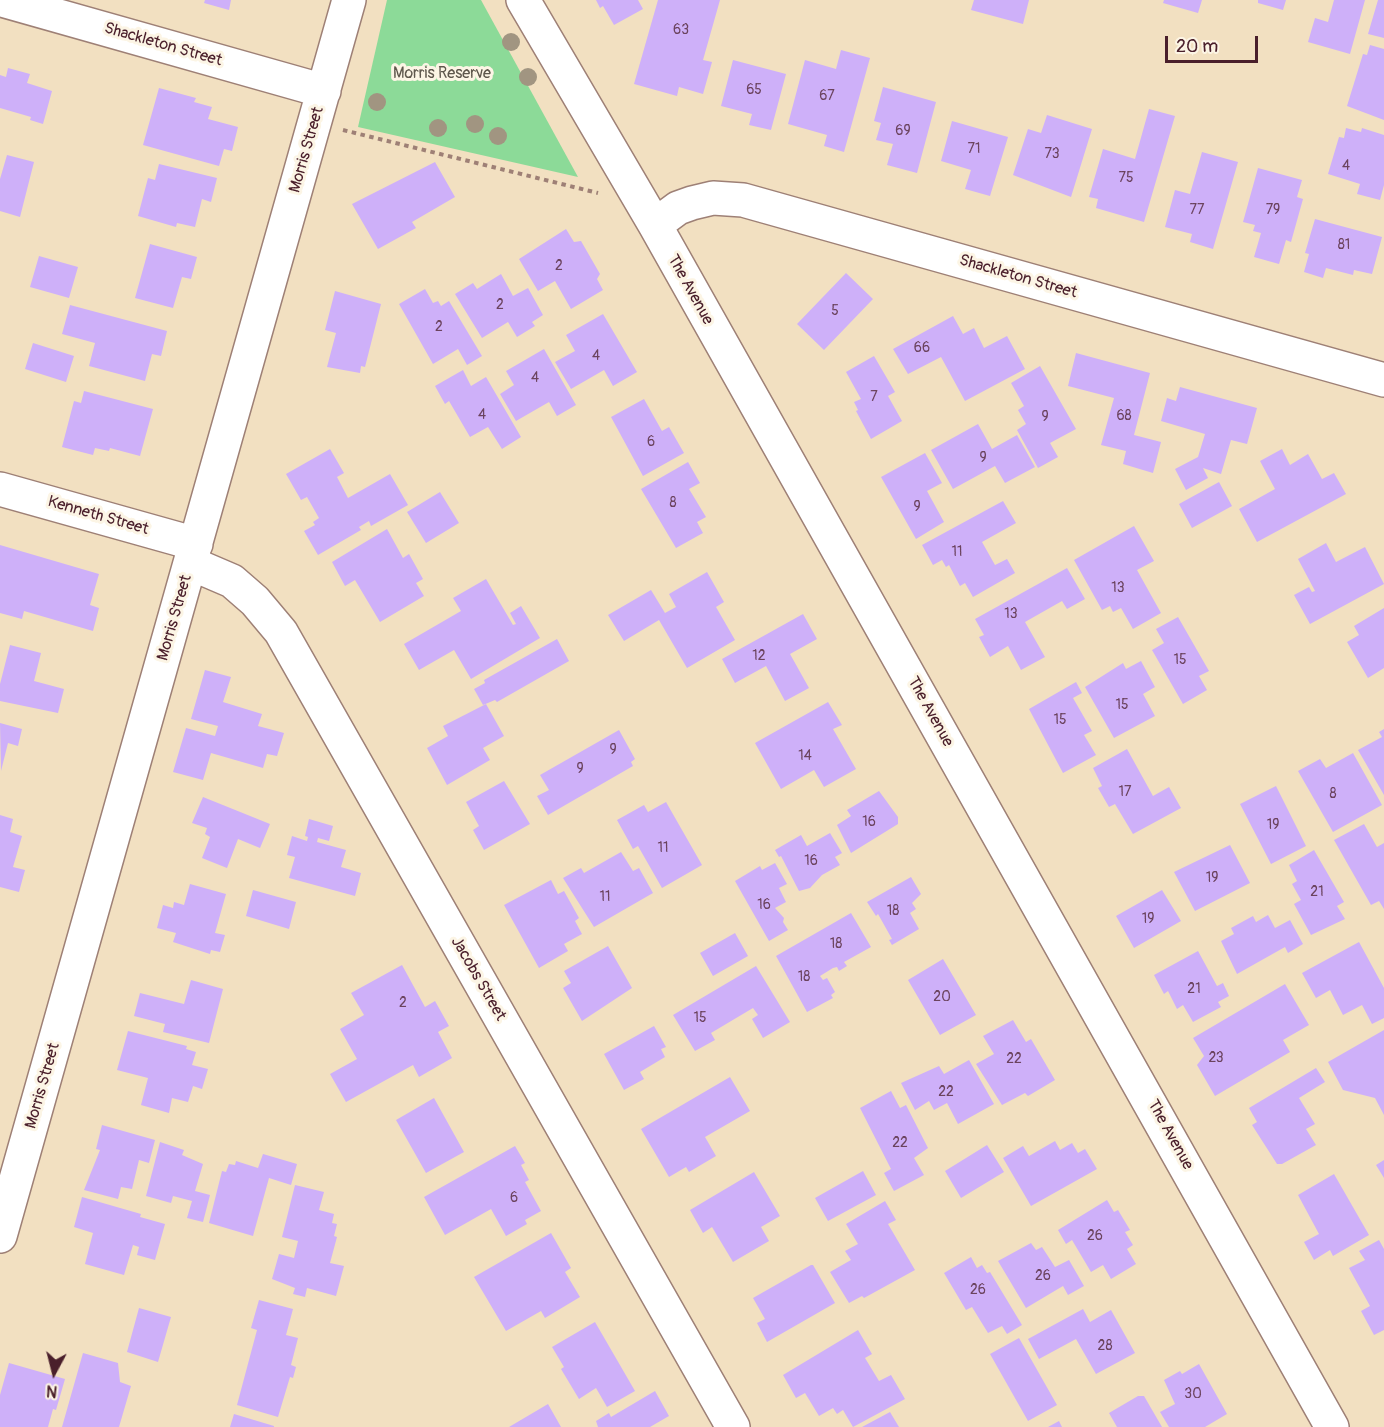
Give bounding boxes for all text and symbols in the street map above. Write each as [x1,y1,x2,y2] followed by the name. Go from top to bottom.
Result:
[102,19,224,71] street label: Shackleton Street
[673,22,689,38] house number: 63
[1168,24,1261,62] scale bar
[1176,35,1218,58] text: 20 m
[393,64,491,84] park label: Morris Reserve
[746,82,762,98] house number: 65
[819,88,835,104] house number: 67
[286,105,328,195] street label: Morris Street
[895,123,911,139] house number: 69
[968,141,980,157] house number: 71
[1044,146,1060,162] house number: 73
[1342,158,1350,174] house number: 4
[1119,170,1133,186] house number: 75
[1190,202,1204,218] house number: 77
[1266,202,1280,218] house number: 79
[1338,237,1350,253] house number: 81
[957,251,1079,303] street label: Shackleton Street
[663,252,717,328] street label: The Avenue
[555,258,563,274] house number: 2
[496,297,504,313] house number: 2
[831,303,839,319] house number: 5
[435,319,443,335] house number: 2
[914,340,930,356] house number: 66
[592,348,600,364] house number: 4
[531,370,539,386] house number: 4
[870,389,878,405] house number: 7
[478,407,486,423] house number: 4
[1116,408,1132,424] house number: 68
[1041,409,1049,425] house number: 9
[647,434,655,450] house number: 6
[979,450,987,466] house number: 9
[45,492,151,540] street label: Kenneth Street
[669,495,677,511] house number: 8
[913,499,921,515] house number: 9
[952,544,962,560] house number: 11
[154,573,196,663] street label: Morris Street
[1111,580,1125,596] house number: 13
[1004,606,1018,622] house number: 13
[752,648,766,664] house number: 12
[1173,652,1187,668] house number: 15
[903,674,957,750] street label: The Avenue
[1115,697,1129,713] house number: 15
[1053,712,1067,728] house number: 15
[609,742,617,758] house number: 9
[798,748,812,764] house number: 14
[576,761,584,777] house number: 9
[1119,784,1131,800] house number: 17
[1329,786,1337,802] house number: 8
[862,814,876,830] house number: 16
[1267,817,1279,833] house number: 19
[658,840,668,856] house number: 11
[804,853,818,869] house number: 16
[1206,870,1218,886] house number: 19
[1310,884,1324,900] house number: 21
[600,889,610,905] house number: 11
[757,897,771,913] house number: 16
[887,903,899,919] house number: 18
[1142,911,1154,927] house number: 19
[446,934,510,1024] street label: Jacobs Street
[830,936,842,952] house number: 18
[798,969,810,985] house number: 18
[1187,981,1201,997] house number: 21
[933,989,951,1005] house number: 20
[399,995,407,1011] house number: 2
[693,1010,707,1026] house number: 15
[22,1041,64,1131] street label: Morris Street
[1208,1050,1224,1066] house number: 23
[1006,1051,1022,1067] house number: 22
[938,1084,954,1100] house number: 22
[1143,1097,1197,1173] street label: The Avenue
[892,1135,908,1151] house number: 22
[510,1190,518,1206] house number: 6
[1087,1228,1103,1244] house number: 26
[1035,1268,1051,1284] house number: 26
[970,1282,986,1298] house number: 26
[1098,1338,1112,1354] house number: 28
[24,1343,84,1403] north arrow
[45,1380,58,1401] text: N
[1184,1386,1202,1402] house number: 30

